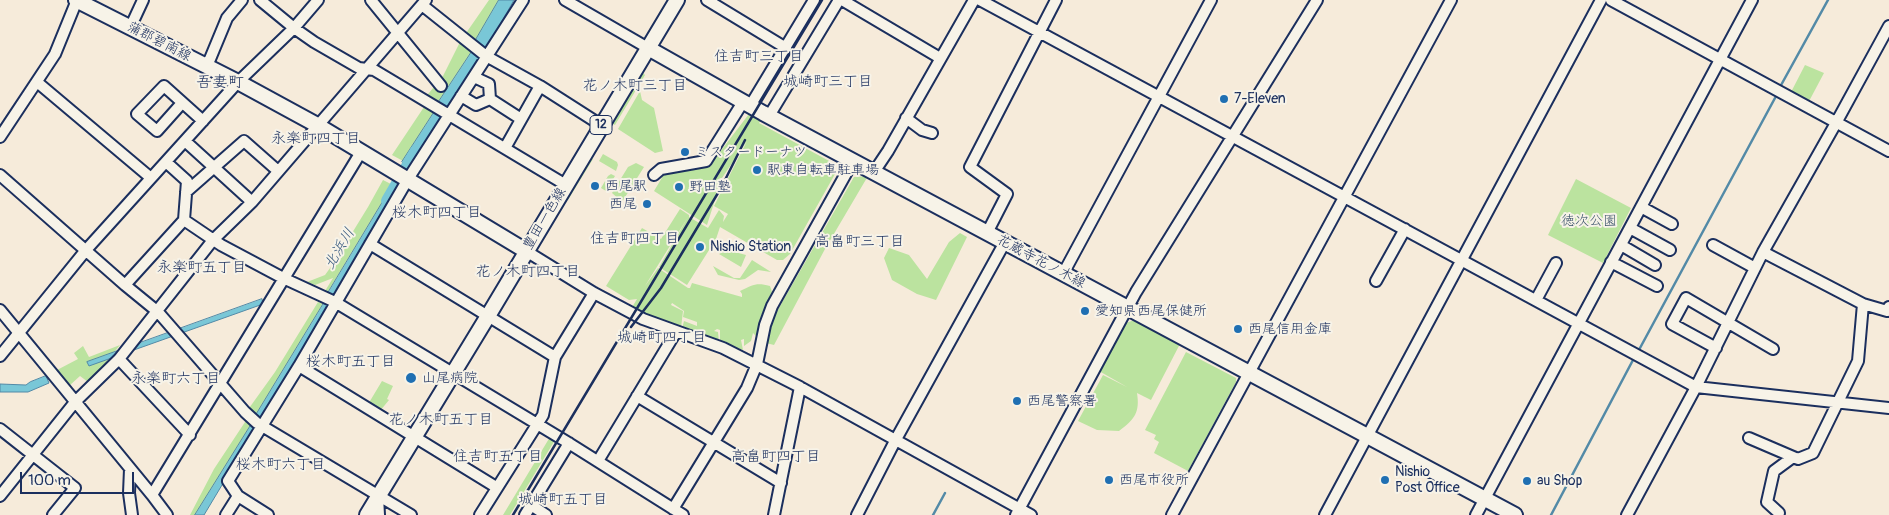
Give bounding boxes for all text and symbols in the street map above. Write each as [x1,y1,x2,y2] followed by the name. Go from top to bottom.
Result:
[124,19,194,65] street label: 蒲郡碧南線
[714,48,804,66] district label: 住吉町三丁目
[196,73,244,93] district label: 吾妻町
[783,73,873,91] district label: 城崎町三丁目
[583,77,687,95] district label: 花ノ木町三丁目
[1234,91,1286,107] place label: 7-Eleven
[1218,93,1230,105] marker: 7-Eleven
[590,116,612,134] road number: 12
[271,130,361,148] district label: 永楽町四丁目
[695,144,807,160] place label: ミスタードーナツ
[679,146,691,158] marker: ミスタードーナツ
[767,162,879,178] place label: 駅東自転車駐車場
[751,164,763,176] marker: 駅東自転車駐車場
[605,178,647,194] place label: 西尾駅
[689,179,731,195] place label: 野田塾
[589,180,601,192] marker: 西尾駅
[673,181,685,193] marker: 野田塾
[520,185,570,253] street label: 豊田一色線
[609,196,637,212] place label: 西尾
[641,198,653,210] marker: 西尾
[392,204,482,222] district label: 桜木町四丁目
[1561,213,1617,229] park label: 徳次公園
[321,225,359,273] water label: 北浜川
[590,230,680,248] district label: 住吉町四丁目
[994,232,1088,292] street label: 花蔵寺花ノ木線
[815,233,905,251] district label: 高畠町三丁目
[710,239,791,255] place label: Nishio Station
[694,241,706,253] marker: Nishio Station
[157,259,247,277] district label: 永楽町五丁目
[476,263,580,281] district label: 花ノ木町四丁目
[1095,303,1207,319] place label: 愛知県西尾保健所
[1079,305,1091,317] marker: 愛知県西尾保健所
[1248,321,1332,337] place label: 西尾信用金庫
[1232,323,1244,335] marker: 西尾信用金庫
[617,329,707,347] district label: 城崎町四丁目
[306,353,396,371] district label: 桜木町五丁目
[131,370,221,388] district label: 永楽町六丁目
[422,370,478,386] place label: 山尾病院
[404,371,418,385] marker: 山尾病院
[1027,393,1097,409] place label: 西尾警察署
[1011,395,1023,407] marker: 西尾警察署
[389,411,493,429] district label: 花ノ木町五丁目
[453,448,543,466] district label: 住吉町五丁目
[731,448,821,466] district label: 高畠町四丁目
[236,456,326,474] district label: 桜木町六丁目
[22,462,136,494] scale bar
[1395,464,1460,497] place label: Nishio Post Office
[28,471,71,490] text: 100 m
[1119,472,1189,488] place label: 西尾市役所
[1537,473,1582,489] place label: au Shop
[1103,474,1115,486] marker: 西尾市役所
[1379,474,1391,486] marker: Nishio Post Office
[1521,475,1533,487] marker: au Shop
[518,491,608,509] district label: 城崎町五丁目

